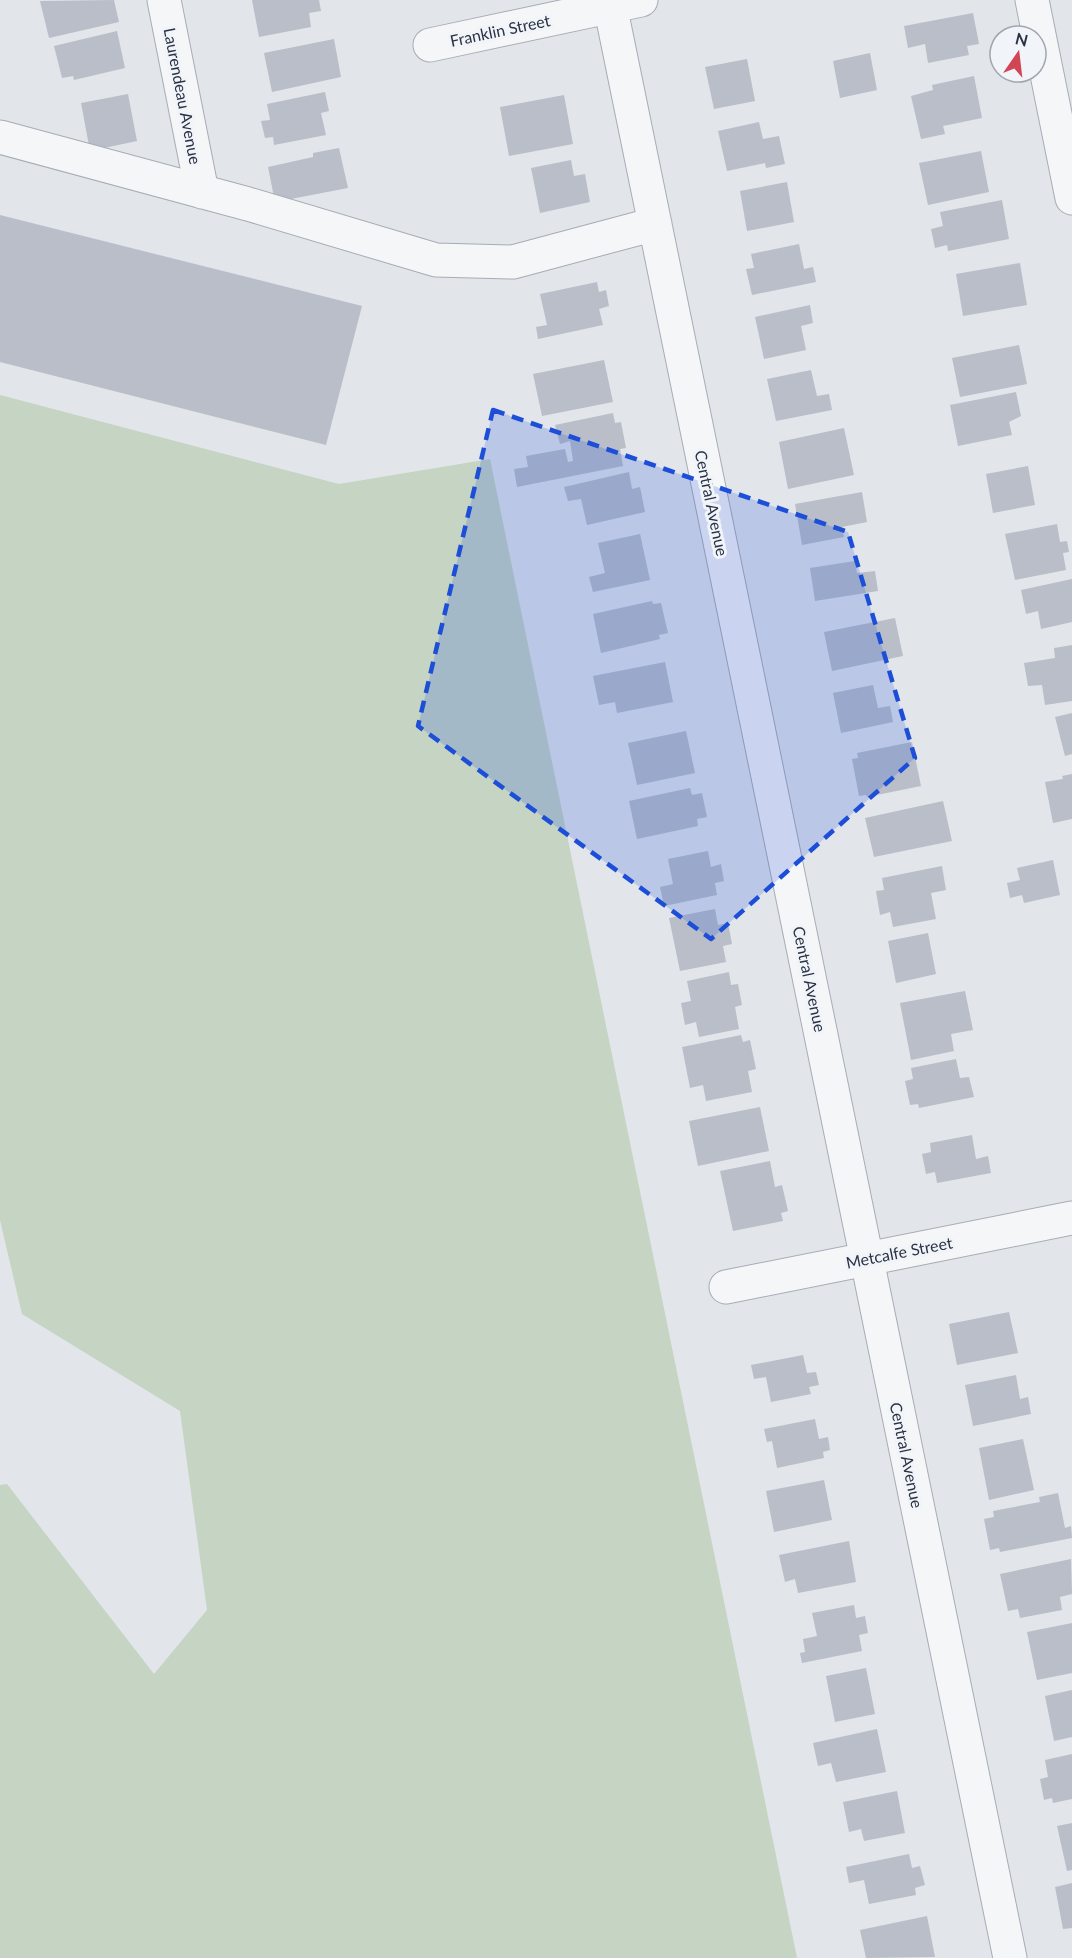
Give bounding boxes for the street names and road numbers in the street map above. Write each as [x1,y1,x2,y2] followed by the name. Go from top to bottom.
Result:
[448,10,552,50] street label: Franklin Street
[160,26,206,166] street label: Laurendeau Avenue
[692,448,732,558] street label: Central Avenue
[790,924,830,1034] street label: Central Avenue
[844,1232,954,1272] street label: Metcalfe Street
[887,1400,927,1510] street label: Central Avenue

